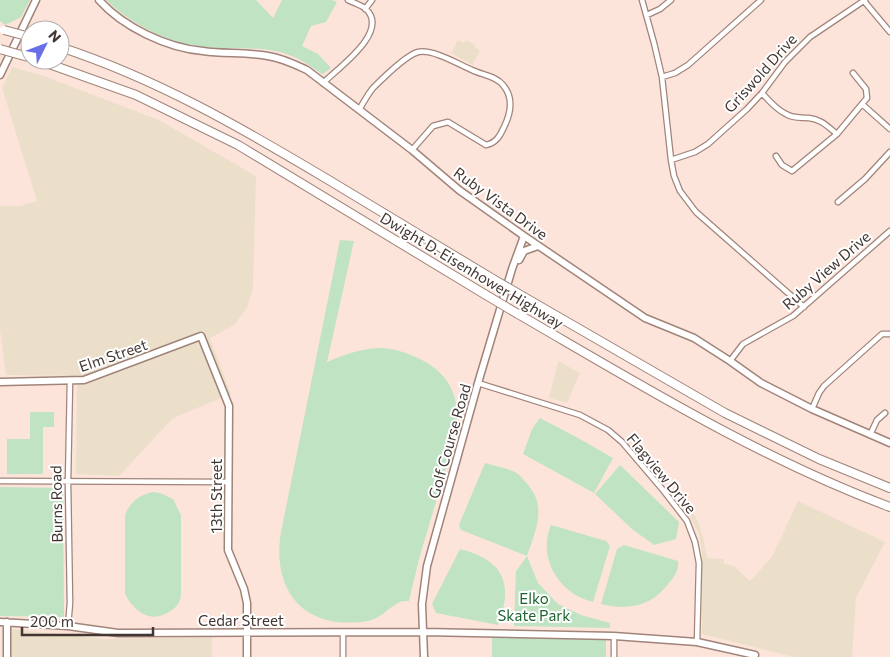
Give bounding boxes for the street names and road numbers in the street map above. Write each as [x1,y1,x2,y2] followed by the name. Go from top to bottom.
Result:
[720,30,800,116] street label: Griswold Drive
[451,163,552,243] street label: Ruby Vista Drive
[377,208,567,332] street label: Dwight D. Eisenhower Highway
[778,227,874,313] street label: Ruby View Drive
[76,335,150,375] street label: Elm Street
[424,382,474,500] street label: Golf Course Road
[623,429,701,517] street label: Flagview Drive
[207,459,225,533] street label: 13th Street
[46,465,66,543] street label: Burns Road
[198,611,284,629] street label: Cedar Street

